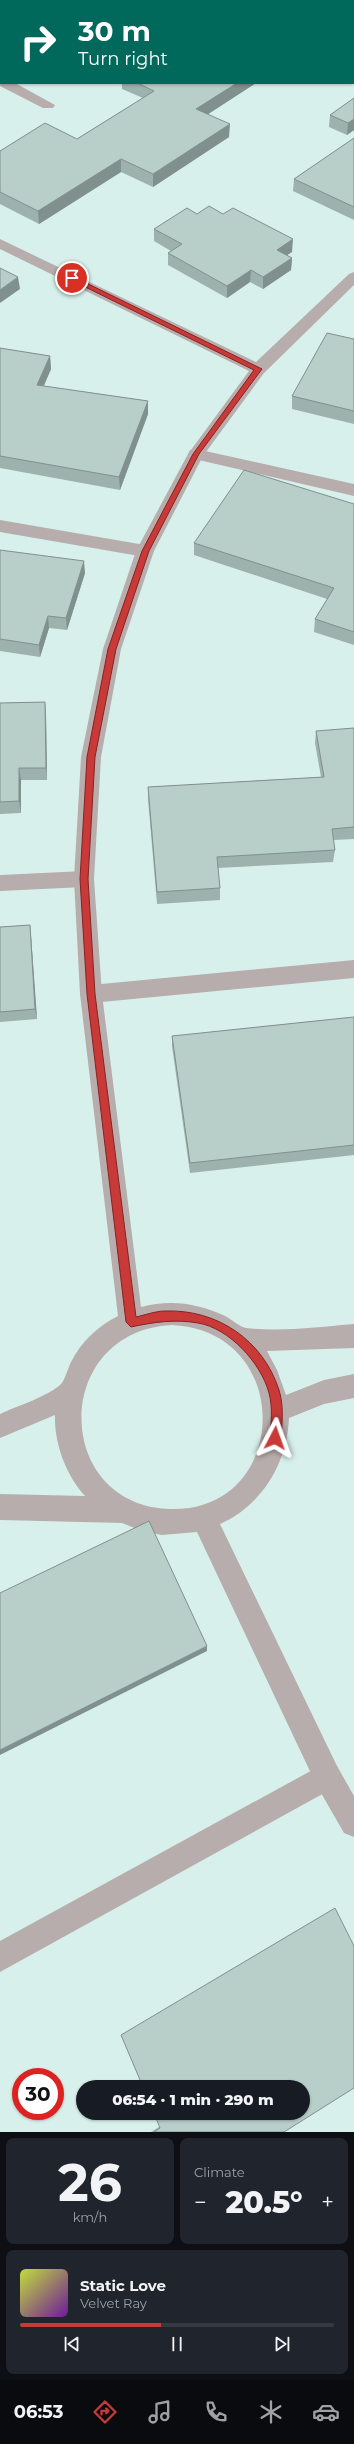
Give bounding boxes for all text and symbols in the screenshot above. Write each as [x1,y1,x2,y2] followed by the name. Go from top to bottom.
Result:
[78,14,151,48] text: 30 m
[12,16,64,68] icon: right
[78,48,168,70] text: Turn right
[55,261,89,295] pin
[61,267,83,289] icon: arrive
[254,1417,296,1459] position arrow
[12,2068,64,2120] speed limit sign: 30
[112,2090,274,2109] text: 06:54 · 1 min · 290 m
[58,2151,122,2214] text: 26
[194,2164,245,2180] text: Climate
[225,2184,303,2221] text: 20.5°
[194,2189,207,2216] text: −
[321,2189,334,2216] text: +
[73,2209,107,2225] text: km/h
[80,2276,166,2295] text: Static Love
[80,2295,147,2311] text: Velvet Ray
[61,2333,83,2355] icon: previous
[166,2333,188,2355] icon: pause
[271,2333,293,2355] icon: next
[91,2398,119,2426] icon: directions
[146,2398,174,2426] icon: music
[202,2398,230,2426] icon: phone
[257,2398,285,2426] icon: climate
[312,2398,340,2426] icon: car
[14,2401,63,2423] text: 06:53

